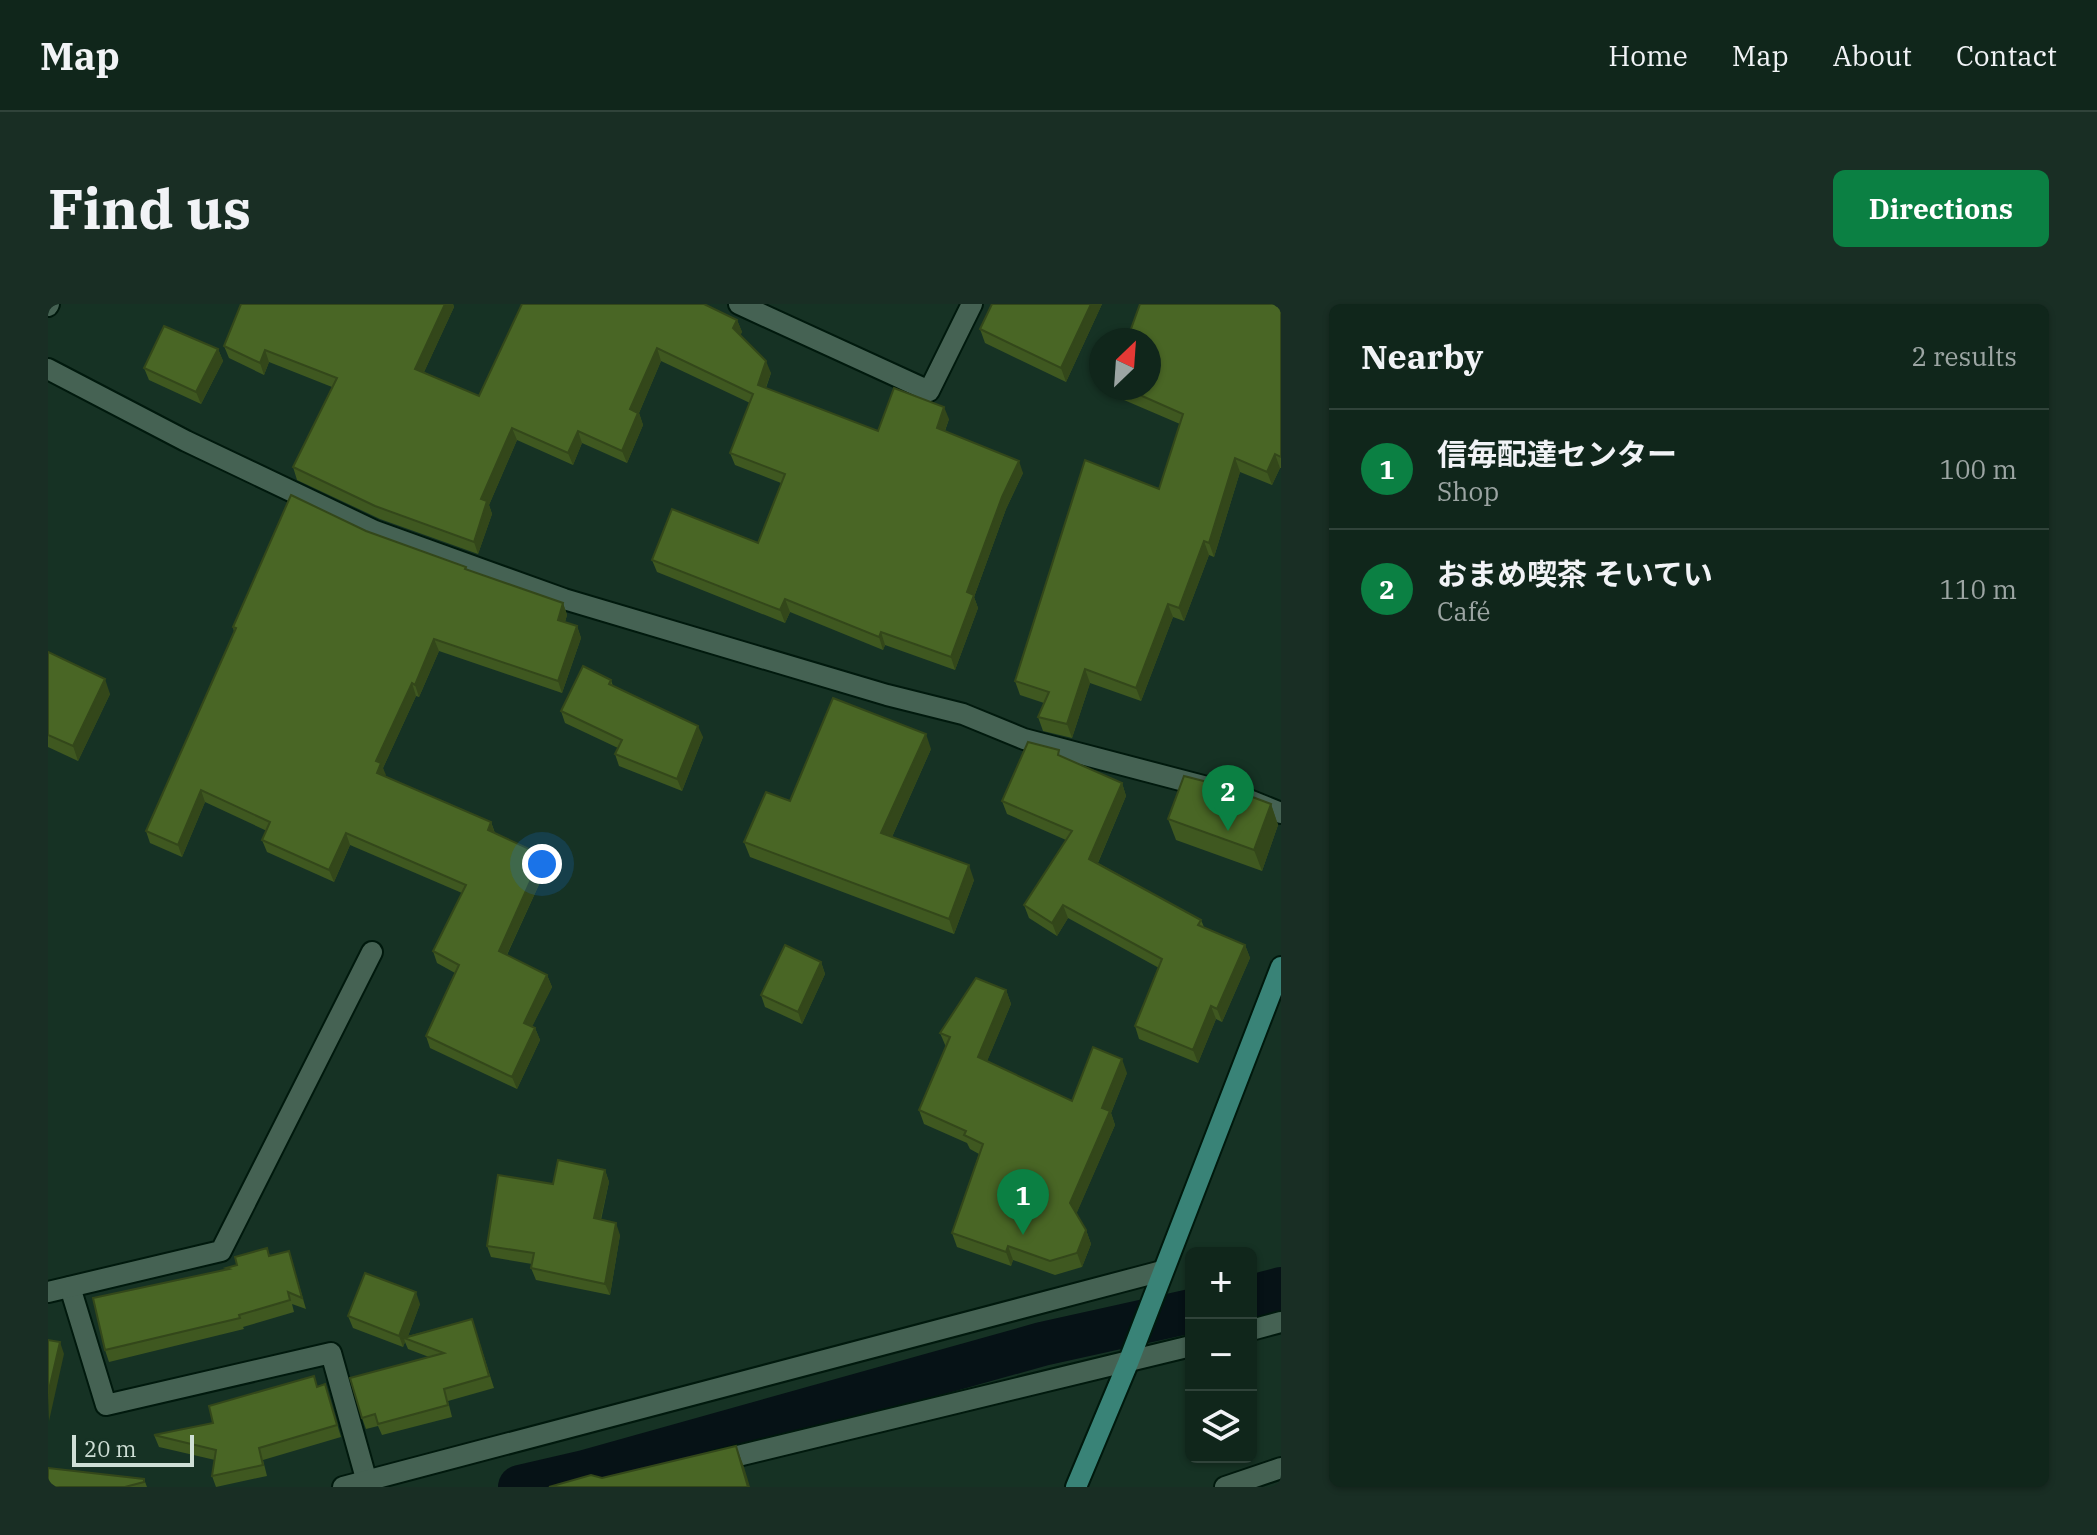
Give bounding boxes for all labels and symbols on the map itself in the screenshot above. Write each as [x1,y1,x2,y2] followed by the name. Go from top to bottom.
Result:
[1089,328,1161,400] north arrow
[1202,765,1254,831] pin: 2
[522,844,562,884] your location
[997,1169,1049,1235] pin: 1
[72,1431,194,1467] scale bar

